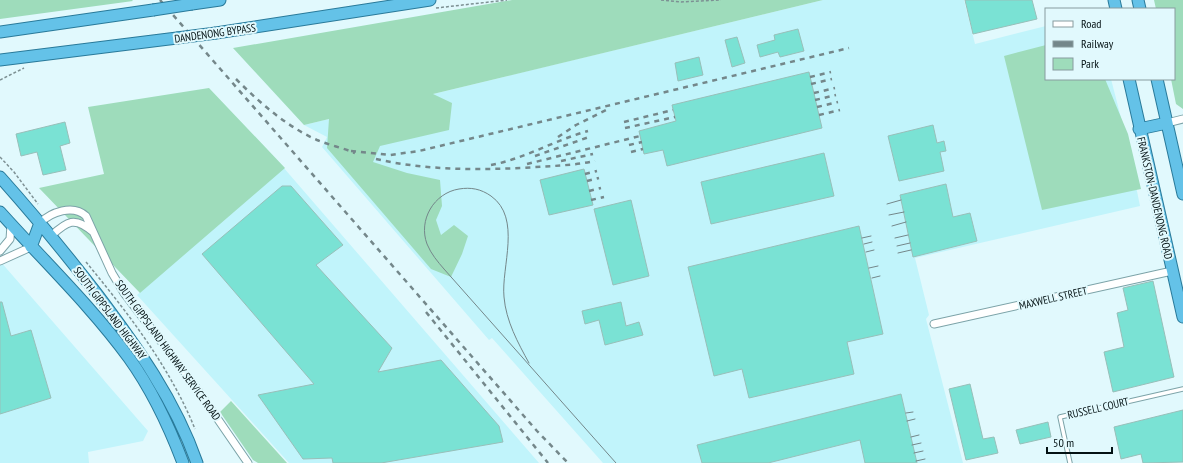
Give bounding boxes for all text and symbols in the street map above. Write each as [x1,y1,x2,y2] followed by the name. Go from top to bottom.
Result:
[1045,8,1175,80] legend
[1081,16,1101,31] text: Road
[173,20,257,46] street label: DANDENONG BYPASS
[1081,36,1114,51] text: Railway
[1081,56,1099,71] text: Park
[1134,136,1176,261] street label: FRANKSTON-DANDENONG ROAD
[71,264,149,362] street label: SOUTH GIPPSLAND HIGHWAY
[112,277,224,423] street label: SOUTH GIPPSLAND HIGHWAY SERVICE ROAD
[1017,283,1089,313] street label: MAXWELL STREET
[1066,394,1130,422] street label: RUSSELL COURT
[1047,429,1112,455] scale bar
[1053,435,1074,450] text: 50 m

